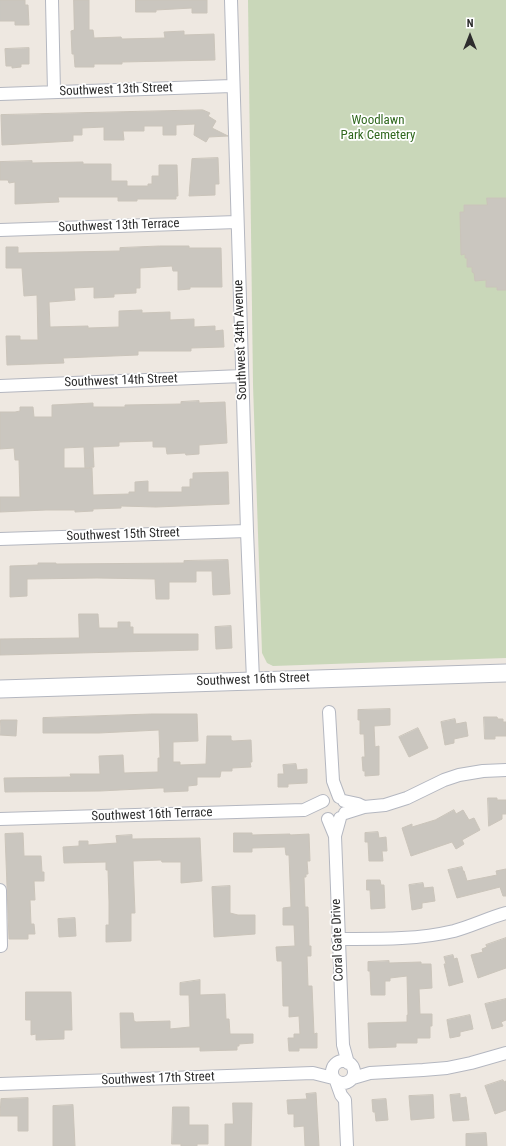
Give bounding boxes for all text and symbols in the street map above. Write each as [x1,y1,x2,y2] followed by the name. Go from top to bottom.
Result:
[450,16,490,56] north arrow
[467,17,473,30] text: N
[59,80,173,100] street label: Southwest 13th Street
[341,113,415,144] park label: Woodlawn Park Cemetery
[58,216,180,236] street label: Southwest 13th Terrace
[231,280,251,400] street label: Southwest 34th Avenue
[64,371,178,391] street label: Southwest 14th Street
[66,525,180,545] street label: Southwest 15th Street
[196,670,310,690] street label: Southwest 16th Street
[91,805,213,825] street label: Southwest 16th Terrace
[329,898,347,982] street label: Coral Gate Drive
[101,1069,215,1089] street label: Southwest 17th Street

